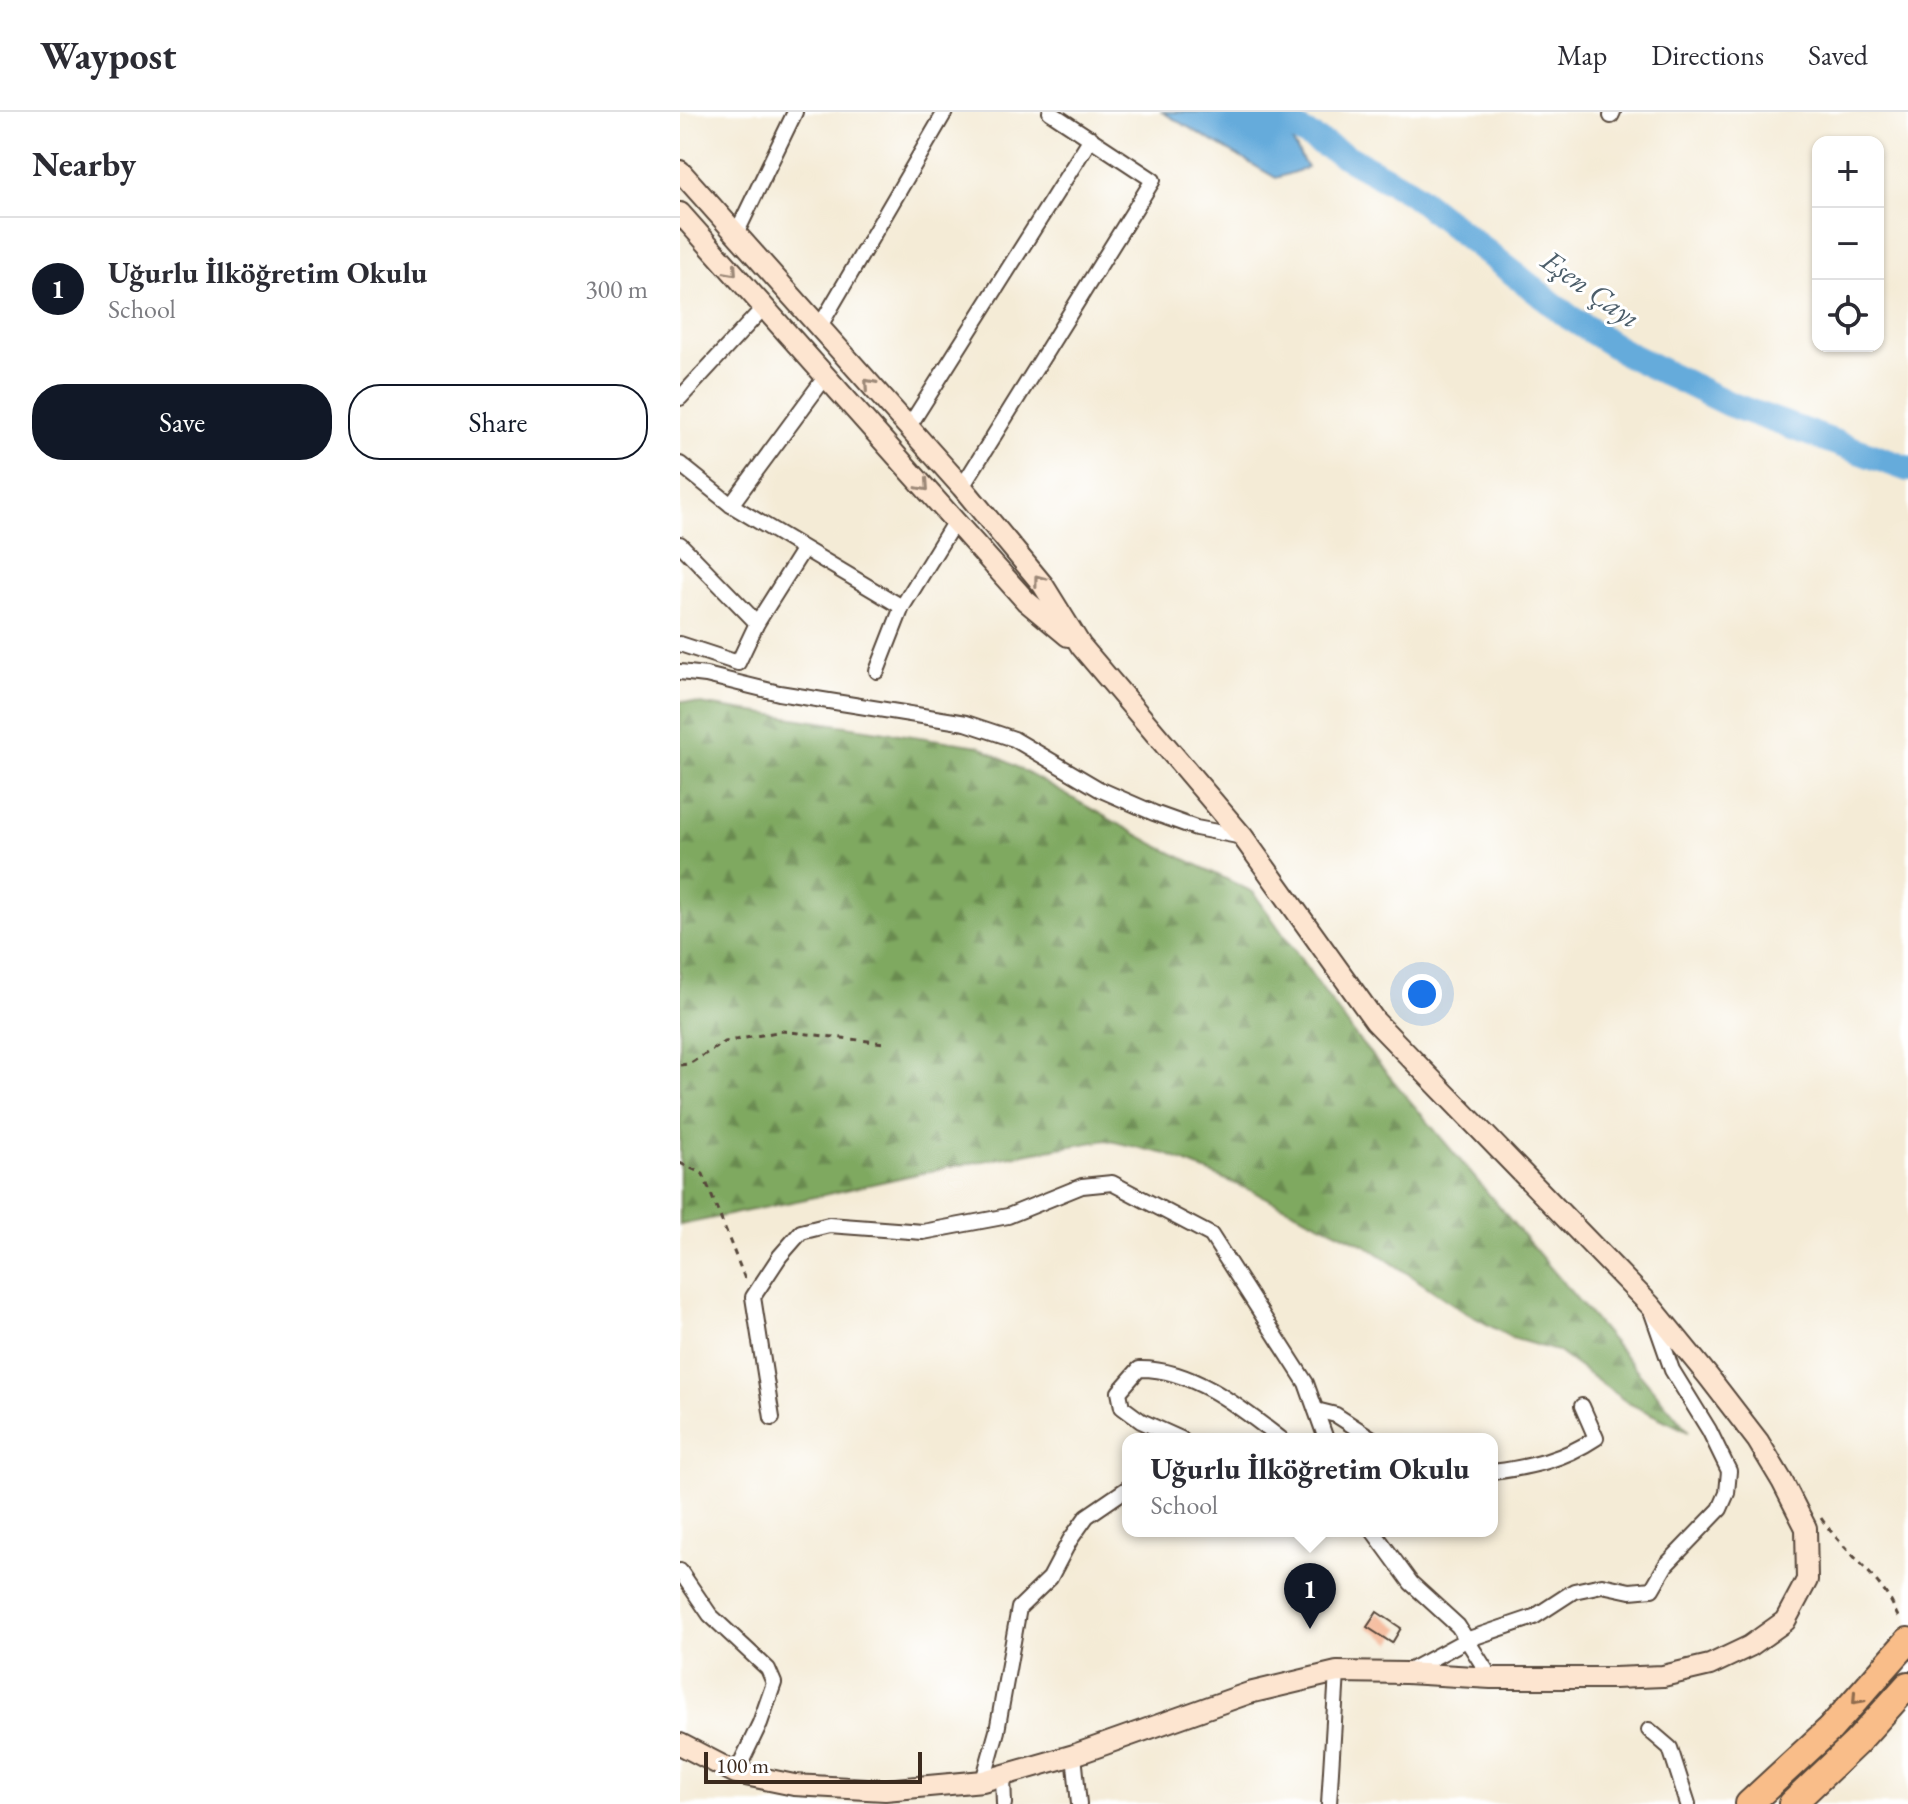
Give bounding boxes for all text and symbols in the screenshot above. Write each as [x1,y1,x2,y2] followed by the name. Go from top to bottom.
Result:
[40,31,177,80] text: Waypost
[1557,37,1607,73] text: Map
[1651,37,1764,73] text: Directions
[1808,37,1868,73] text: Saved
[1812,136,1884,352] map controls
[1812,136,1884,208] button: +
[32,142,136,186] text: Nearby
[1812,208,1884,280] button: −
[1534,240,1648,337] water label: Eşen Çayı
[108,253,427,292] text: Uğurlu İlköğretim Okulu
[722,262,737,277] one-way arrow
[51,272,65,306] text: 1
[585,272,648,306] text: 300 m
[1812,280,1884,352] button: locate
[108,292,176,326] text: School
[864,378,879,393] one-way arrow
[32,384,332,460] button: Save
[348,384,648,460] button: Share
[914,477,928,492] one-way arrow
[1035,575,1049,589] one-way arrow
[1402,974,1442,1014] your location
[1122,1433,1498,1537] popup
[1150,1449,1470,1488] text: Uğurlu İlköğretim Okulu
[1150,1488,1218,1522] text: School
[1284,1563,1336,1629] pin: 1
[1852,1690,1866,1705] one-way arrow
[704,1748,922,1784] scale bar
[716,1751,769,1780] text: 100 m

